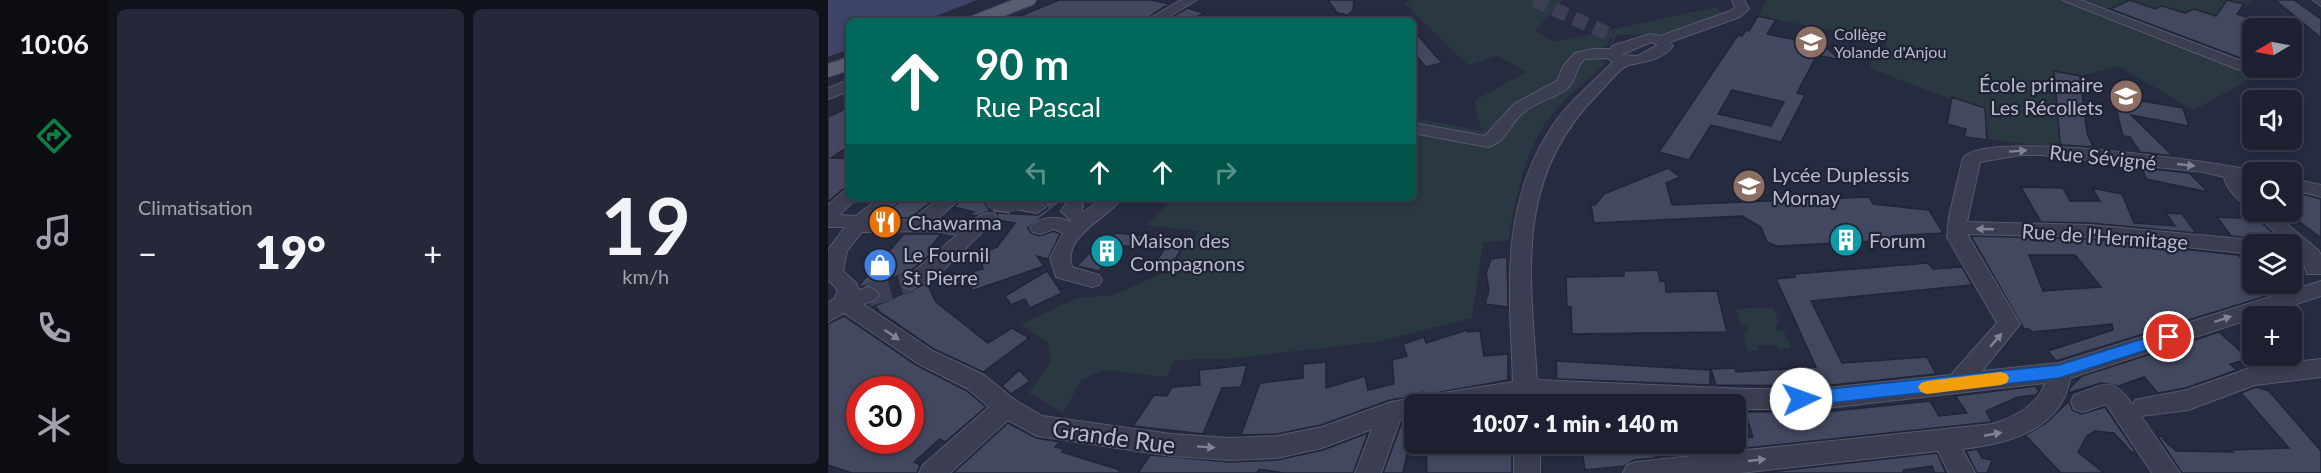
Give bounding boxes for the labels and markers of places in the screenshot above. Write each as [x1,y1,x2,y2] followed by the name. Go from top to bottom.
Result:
[1793,24,1829,60] school or university icon: Collège Yolande d'Anjou
[1834,24,1946,61] place label: Collège Yolande d'Anjou
[1979,72,2103,119] place label: École primaire Les Récollets
[2108,78,2144,114] school or university icon: École primaire Les Récollets
[1772,162,1910,209] place label: Lycée Duplessis Mornay
[1731,168,1767,204] school or university icon: Lycée Duplessis Mornay
[867,204,903,240] restaurant icon: Chawarma
[908,210,1002,234] place label: Chawarma
[1828,222,1864,258] building icon: Forum
[1130,228,1245,275] place label: Maison des Compagnons
[1869,228,1926,252] place label: Forum
[1089,233,1125,269] building icon: Maison des Compagnons
[903,242,989,289] place label: Le Fournil St Pierre
[862,247,898,283] shop icon: Le Fournil St Pierre
[2143,311,2194,362] pin

